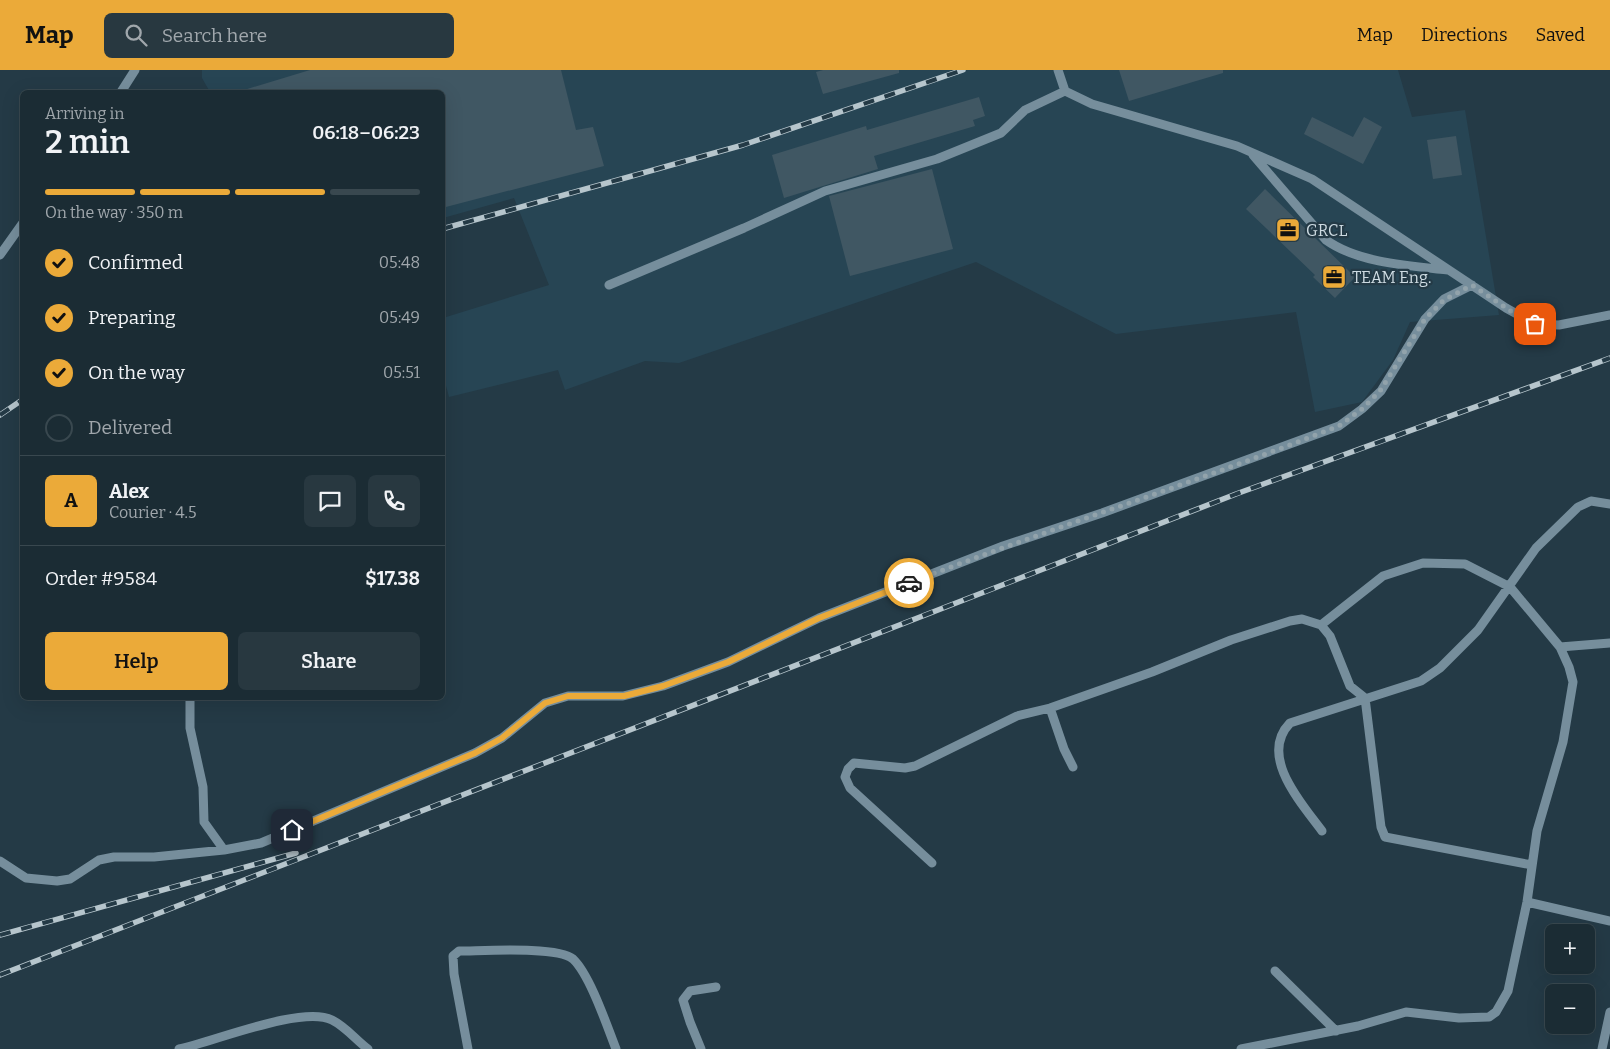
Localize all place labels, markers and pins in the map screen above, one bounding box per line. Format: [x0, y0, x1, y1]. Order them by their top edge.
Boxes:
office icon: GRCL [1275, 217, 1301, 243]
place label: GRCL [1306, 221, 1347, 240]
office icon: TEAM Eng. [1321, 264, 1347, 290]
place label: TEAM Eng. [1352, 268, 1431, 287]
pin [1514, 303, 1556, 345]
pin [271, 809, 313, 851]

